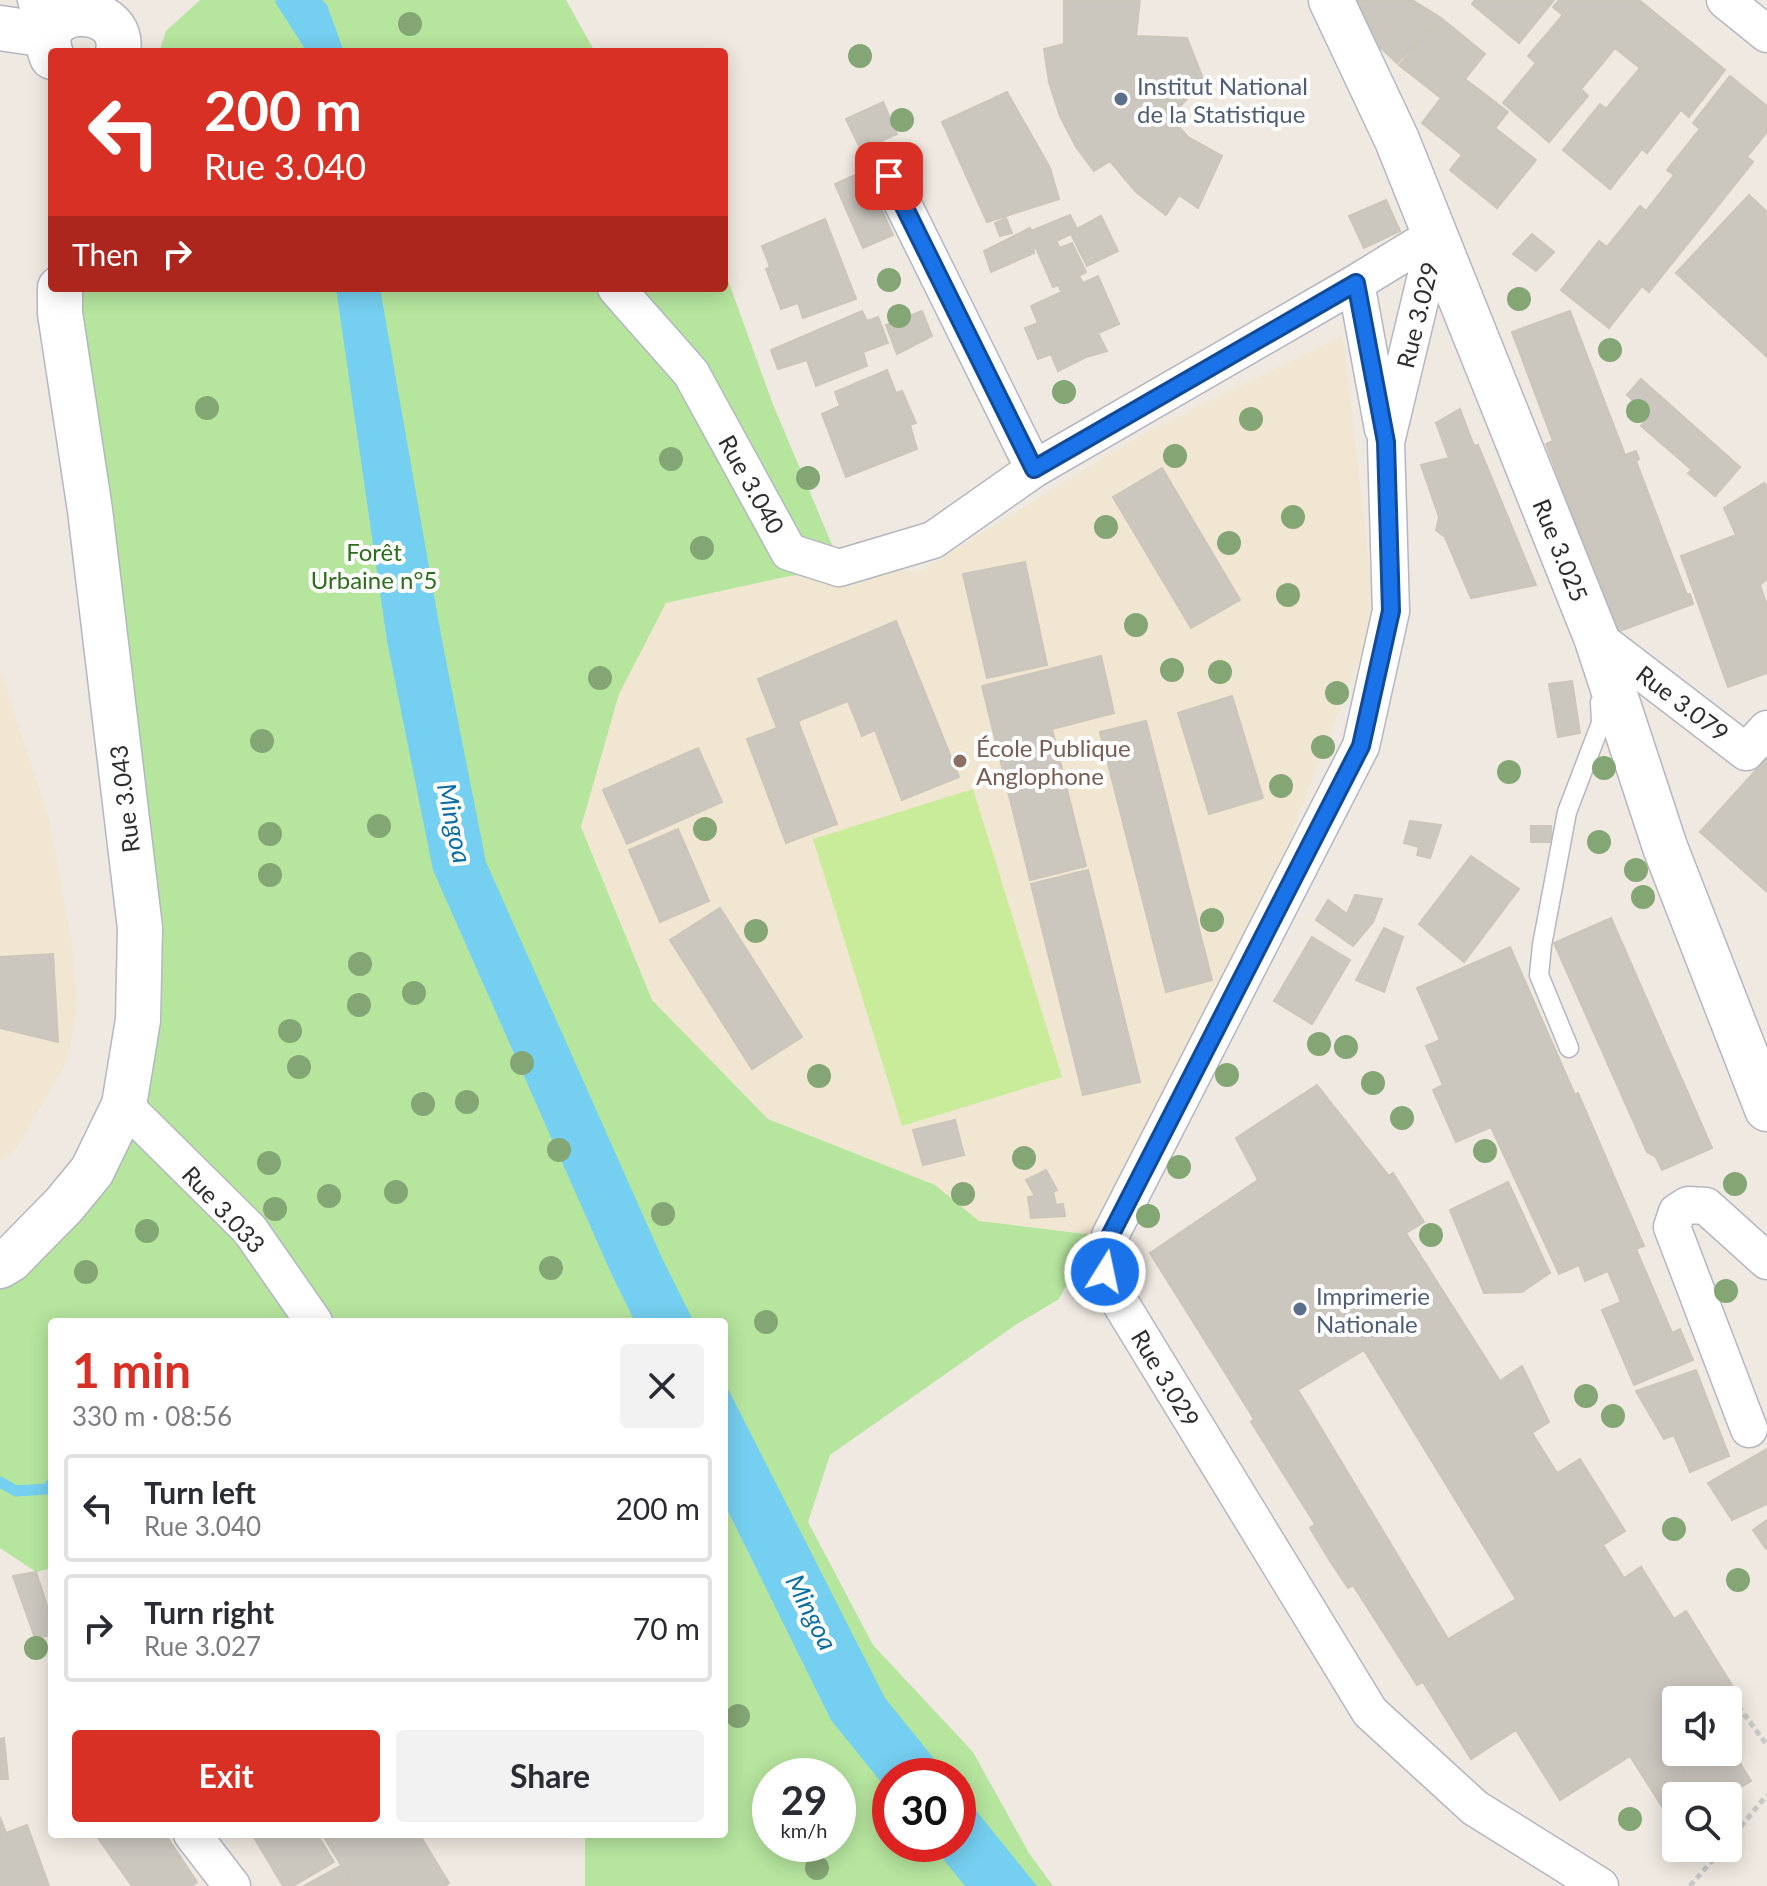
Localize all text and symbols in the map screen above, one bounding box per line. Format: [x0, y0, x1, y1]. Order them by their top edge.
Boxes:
place label: Institut National de la Statistique [1137, 71, 1308, 128]
text: 200 m [204, 76, 362, 143]
icon: left [72, 80, 176, 184]
marker: Institut National de la Statistique [1112, 90, 1130, 108]
pin [855, 142, 923, 210]
text: Rue 3.040 [204, 144, 366, 188]
icon: arrive [867, 154, 911, 198]
icon: right [155, 232, 199, 276]
text: Then [72, 236, 139, 272]
street label: Rue 3.029 [1390, 259, 1444, 371]
street label: Rue 3.040 [713, 430, 791, 538]
street label: Rue 3.025 [1527, 494, 1595, 606]
park label: Forêt Urbaine n°5 [311, 537, 437, 594]
street label: Rue 3.079 [1631, 659, 1735, 747]
place label: École Publique Anglophone [976, 733, 1131, 790]
street label: Rue 3.043 [103, 744, 145, 854]
marker: École Publique Anglophone [951, 752, 969, 770]
water label: Mingoa [431, 780, 479, 866]
street label: Rue 3.033 [177, 1160, 271, 1258]
position arrow [1063, 1230, 1147, 1314]
place label: Imprimerie Nationale [1316, 1281, 1430, 1338]
marker: Imprimerie Nationale [1291, 1300, 1309, 1318]
street label: Rue 3.029 [1126, 1324, 1206, 1432]
text: 1 min [72, 1341, 191, 1398]
button: close [620, 1344, 704, 1428]
text: 330 m · 08:56 [72, 1400, 232, 1432]
text: Turn left [144, 1474, 256, 1510]
icon: left [76, 1486, 120, 1530]
text: 200 m [615, 1490, 700, 1526]
text: Rue 3.040 [144, 1510, 261, 1542]
water label: Mingoa [779, 1569, 845, 1655]
text: Turn right [144, 1594, 274, 1630]
icon: right [76, 1606, 120, 1650]
text: 70 m [633, 1610, 700, 1646]
text: Rue 3.027 [144, 1630, 261, 1662]
map controls [1662, 1686, 1742, 1862]
button: sound [1662, 1686, 1742, 1766]
button: Exit [72, 1730, 380, 1822]
button: Share [396, 1730, 704, 1822]
speed limit sign: 30 [872, 1758, 976, 1862]
text: 29 [781, 1776, 827, 1824]
button: search [1662, 1782, 1742, 1862]
text: km/h [781, 1818, 827, 1842]

